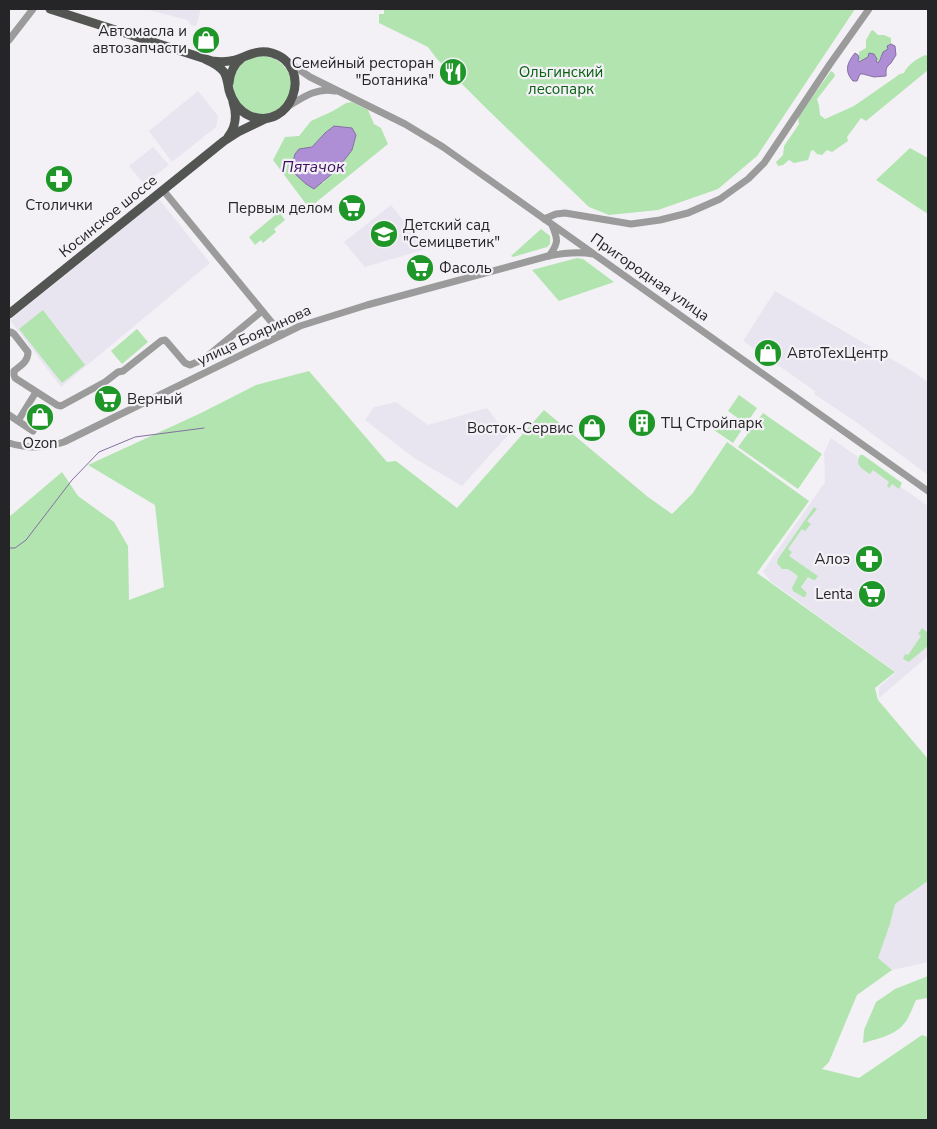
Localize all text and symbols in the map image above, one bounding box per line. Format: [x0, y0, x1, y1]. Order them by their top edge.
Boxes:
place label: Автомасла и автозапчасти [92, 21, 187, 58]
shop icon: Автомасла и автозапчасти [191, 25, 221, 55]
place label: Семейный ресторан "Ботаника" [292, 53, 434, 90]
restaurant icon: Семейный ресторан "Ботаника" [438, 57, 468, 87]
park label: Ольгинский лесопарк [519, 62, 603, 99]
water label: Пятачок [282, 156, 345, 178]
pharmacy icon: Столички [44, 164, 74, 194]
street label: Косинское шоссе [55, 170, 161, 262]
supermarket icon: Первым делом [337, 193, 367, 223]
place label: Столички [25, 195, 93, 215]
place label: Первым делом [228, 198, 333, 218]
place label: Детский сад "Семицветик" [403, 215, 500, 252]
school or university icon: Детский сад "Семицветик" [369, 219, 399, 249]
street label: Пригородная улица [587, 228, 713, 326]
supermarket icon: Фасоль [405, 253, 435, 283]
place label: Фасоль [439, 258, 492, 278]
street label: улица Бояринова [194, 300, 314, 370]
shop icon: АвтоТехЦентр [753, 338, 783, 368]
place label: АвтоТехЦентр [787, 343, 888, 363]
supermarket icon: Верный [93, 384, 123, 414]
place label: Верный [127, 389, 183, 409]
shop icon: Ozon [25, 402, 55, 432]
building icon: ТЦ Стройпарк [627, 408, 657, 438]
shop icon: Восток-Сервис [577, 413, 607, 443]
place label: ТЦ Стройпарк [661, 413, 762, 433]
place label: Восток-Сервис [467, 418, 573, 438]
place label: Ozon [22, 433, 58, 453]
pharmacy icon: Алоэ [854, 544, 884, 574]
place label: Алоэ [815, 549, 850, 569]
supermarket icon: Lenta [857, 579, 887, 609]
place label: Lenta [815, 584, 853, 604]

